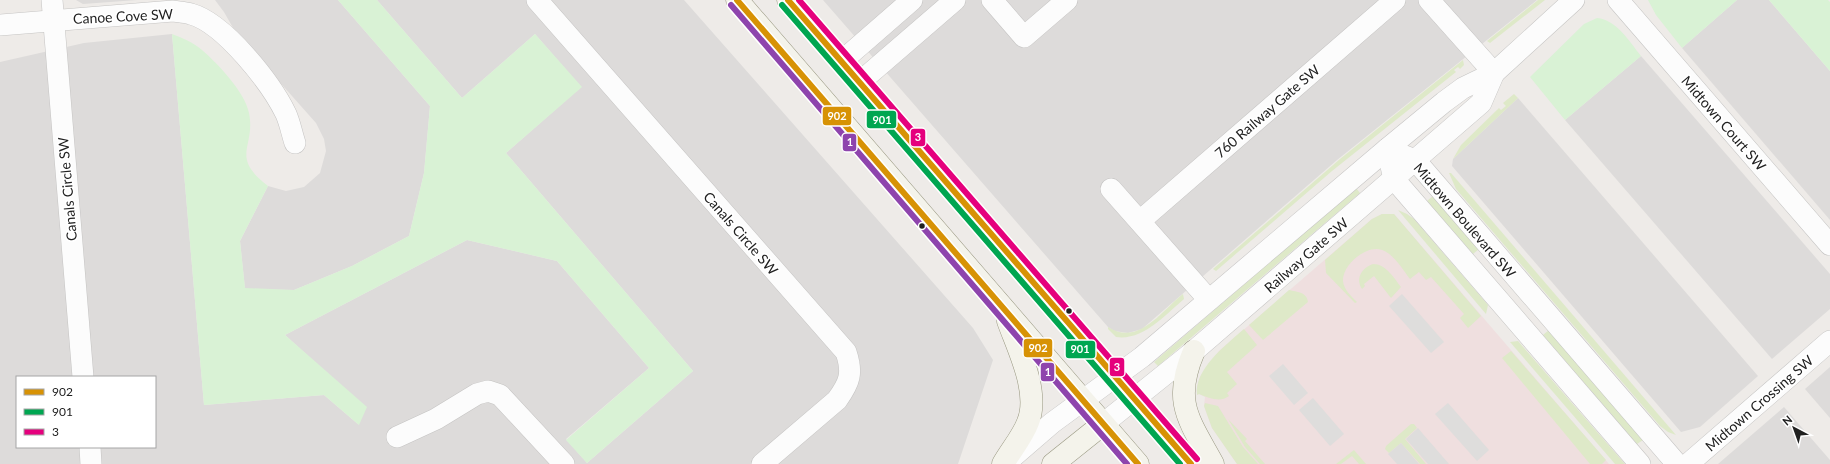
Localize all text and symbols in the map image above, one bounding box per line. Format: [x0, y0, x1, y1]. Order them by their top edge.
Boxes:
street label: Canoe Cove SW [73, 5, 174, 27]
street label: 760 Railway Gate SW [1211, 60, 1323, 161]
street label: Midtown Court SW [1678, 72, 1770, 174]
line badge: 902 [822, 106, 852, 126]
text: 902 [827, 109, 847, 122]
line badge: 901 [866, 110, 897, 129]
text: 901 [872, 113, 892, 126]
line badge: 3 [910, 128, 926, 147]
text: 3 [915, 130, 921, 143]
line badge: 1 [842, 133, 857, 152]
text: 1 [847, 135, 853, 148]
street label: Canals Circle SW [54, 136, 80, 242]
street label: Midtown Boulevard SW [1410, 159, 1520, 281]
street label: Canals Circle SW [700, 188, 782, 278]
street label: Railway Gate SW [1261, 214, 1352, 296]
unlabelled marker [917, 221, 927, 231]
unlabelled marker [1064, 306, 1074, 316]
line badge: 902 [1023, 338, 1053, 358]
line badge: 901 [1065, 340, 1096, 359]
text: 902 [1028, 341, 1048, 354]
text: 901 [1070, 342, 1090, 355]
street label: Midtown Crossing SW [1702, 351, 1817, 455]
line badge: 3 [1109, 357, 1125, 377]
text: 3 [1114, 360, 1120, 373]
line badge: 1 [1040, 362, 1055, 382]
text: 1 [1045, 365, 1051, 378]
legend [16, 376, 156, 448]
text: 902 [52, 384, 73, 399]
text: 901 [52, 404, 73, 419]
north arrow [1774, 408, 1814, 448]
text: N [1780, 412, 1795, 428]
text: 3 [52, 424, 59, 439]

